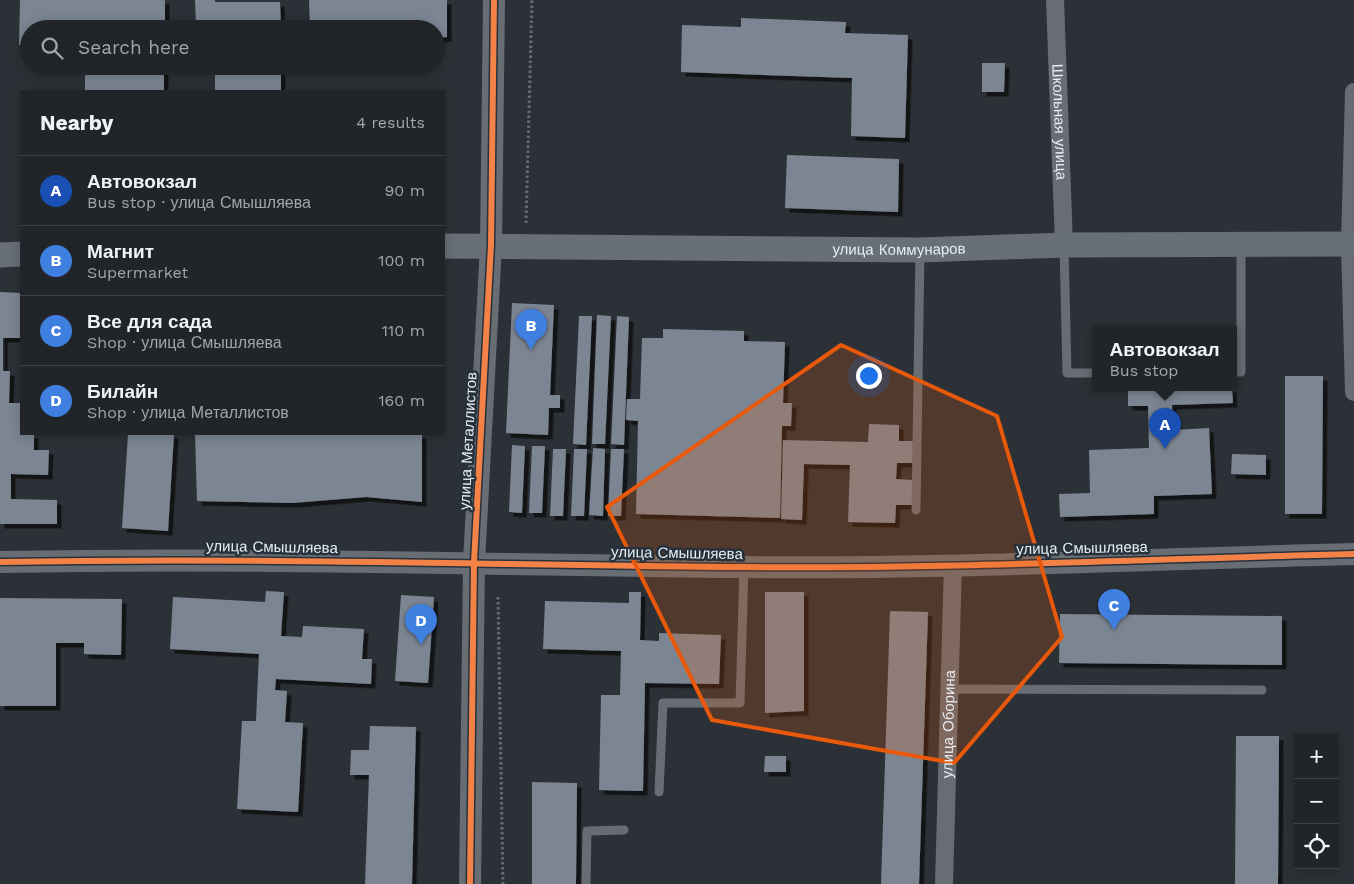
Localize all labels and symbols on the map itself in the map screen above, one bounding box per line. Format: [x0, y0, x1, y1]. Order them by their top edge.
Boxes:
street label: Школьная улица [1048, 64, 1071, 181]
street label: улица Коммунаров [832, 239, 966, 259]
pin: B [515, 309, 547, 350]
your location [856, 363, 882, 389]
street label: улица Металлистов [455, 371, 481, 511]
pin: A [1149, 408, 1181, 449]
street label: улица Смышляева [206, 537, 339, 557]
street label: улица Смышляева [1016, 538, 1149, 558]
street label: улица Смышляева [611, 543, 744, 563]
pin: C [1098, 589, 1130, 630]
pin: D [405, 604, 437, 645]
street label: улица Оборина [938, 669, 959, 778]

